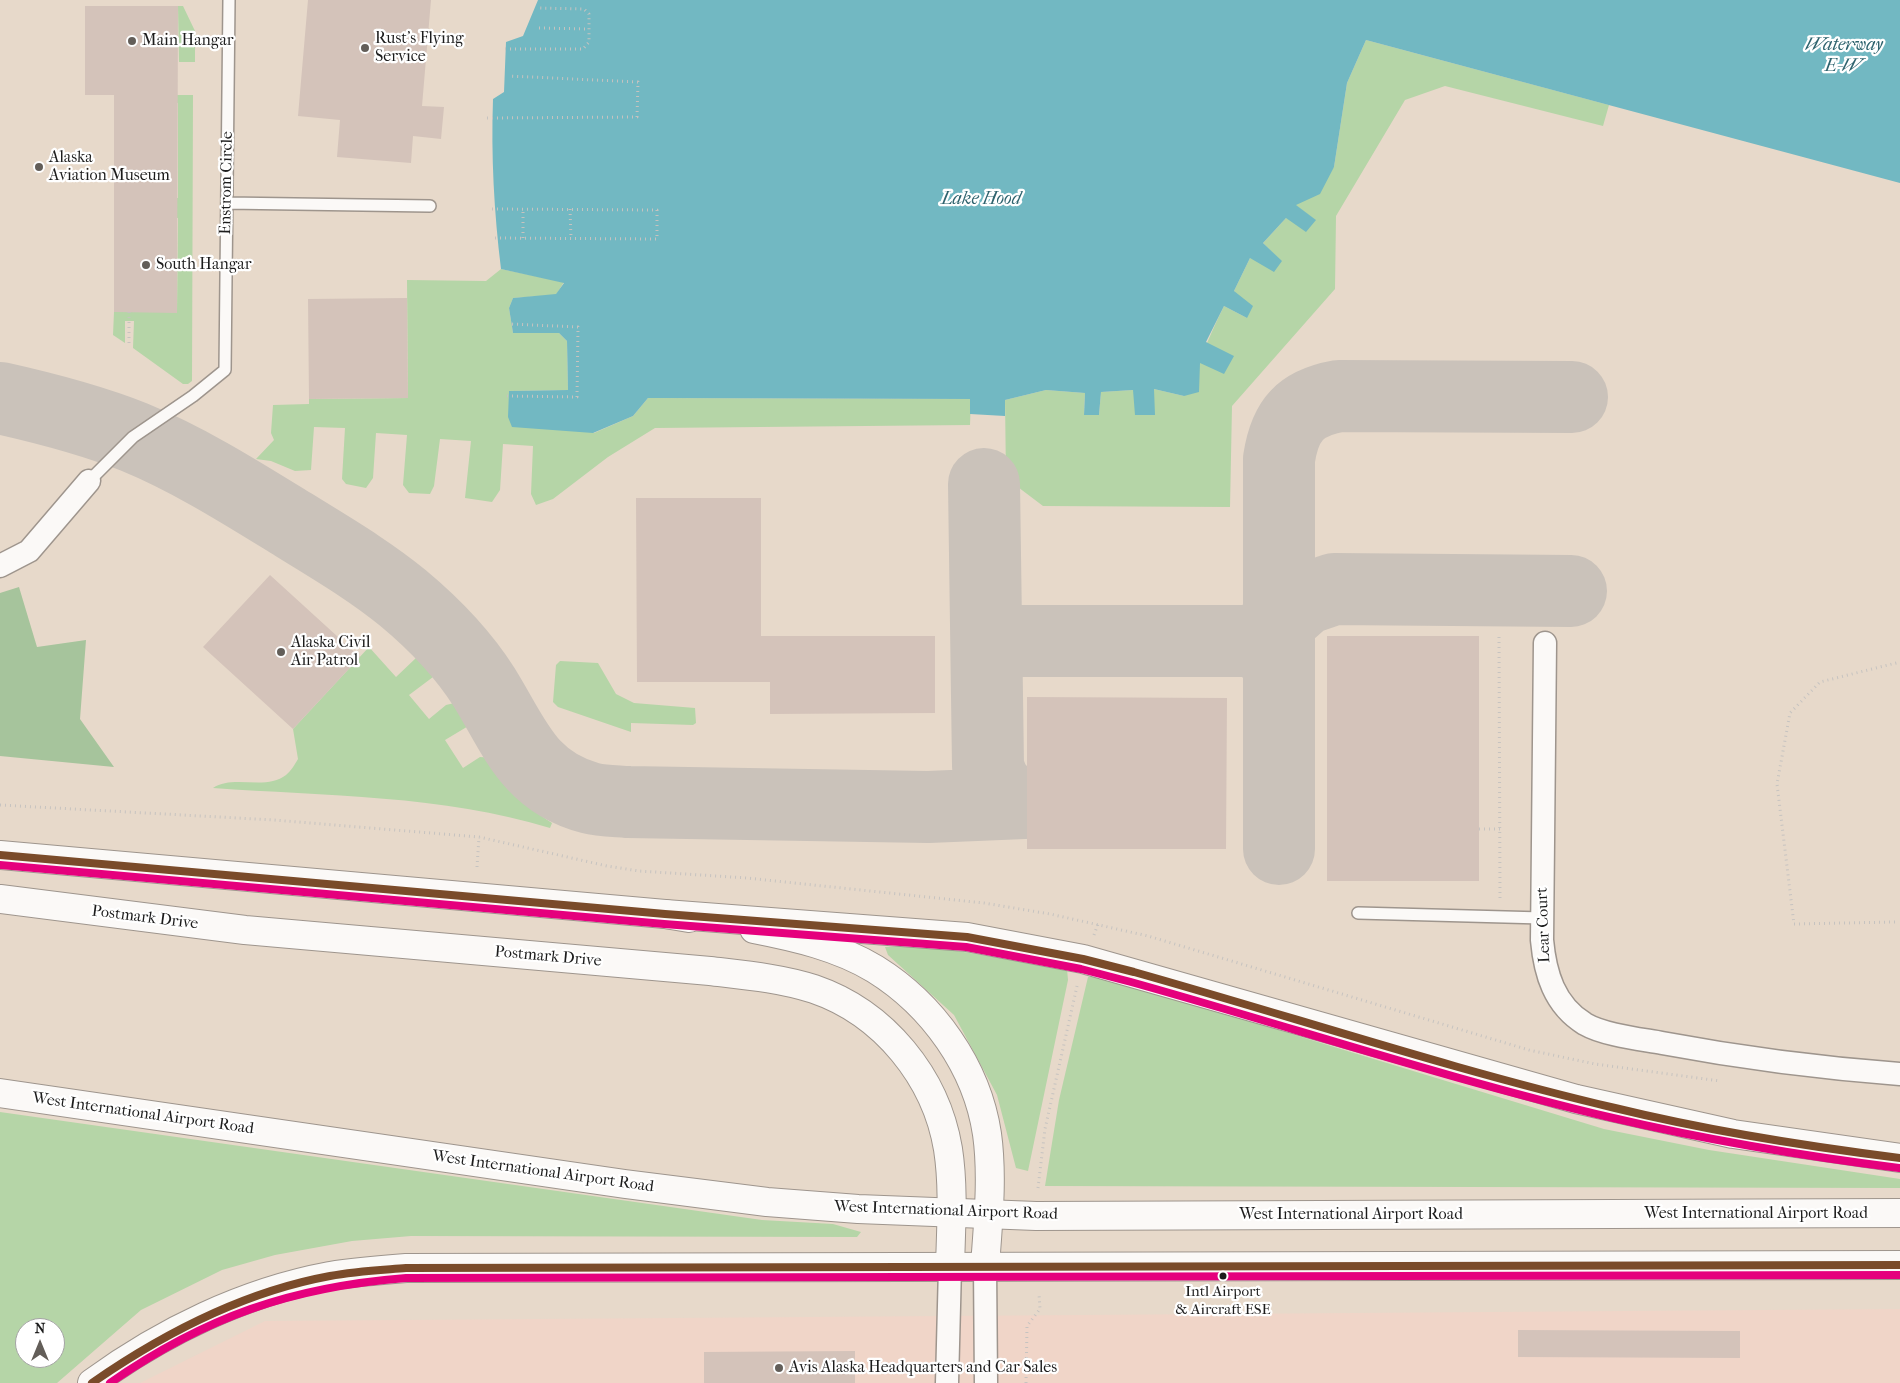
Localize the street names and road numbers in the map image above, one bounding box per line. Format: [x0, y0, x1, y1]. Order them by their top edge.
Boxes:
street label: Enstrom Circle [216, 131, 238, 235]
street label: Lear Court [1533, 887, 1555, 963]
street label: Postmark Drive [91, 902, 199, 934]
street label: Postmark Drive [494, 943, 602, 971]
street label: West International Airport Road [31, 1089, 255, 1139]
street label: West International Airport Road [431, 1147, 655, 1197]
street label: West International Airport Road [834, 1198, 1058, 1224]
street label: West International Airport Road [1644, 1204, 1868, 1224]
street label: West International Airport Road [1239, 1205, 1463, 1225]

